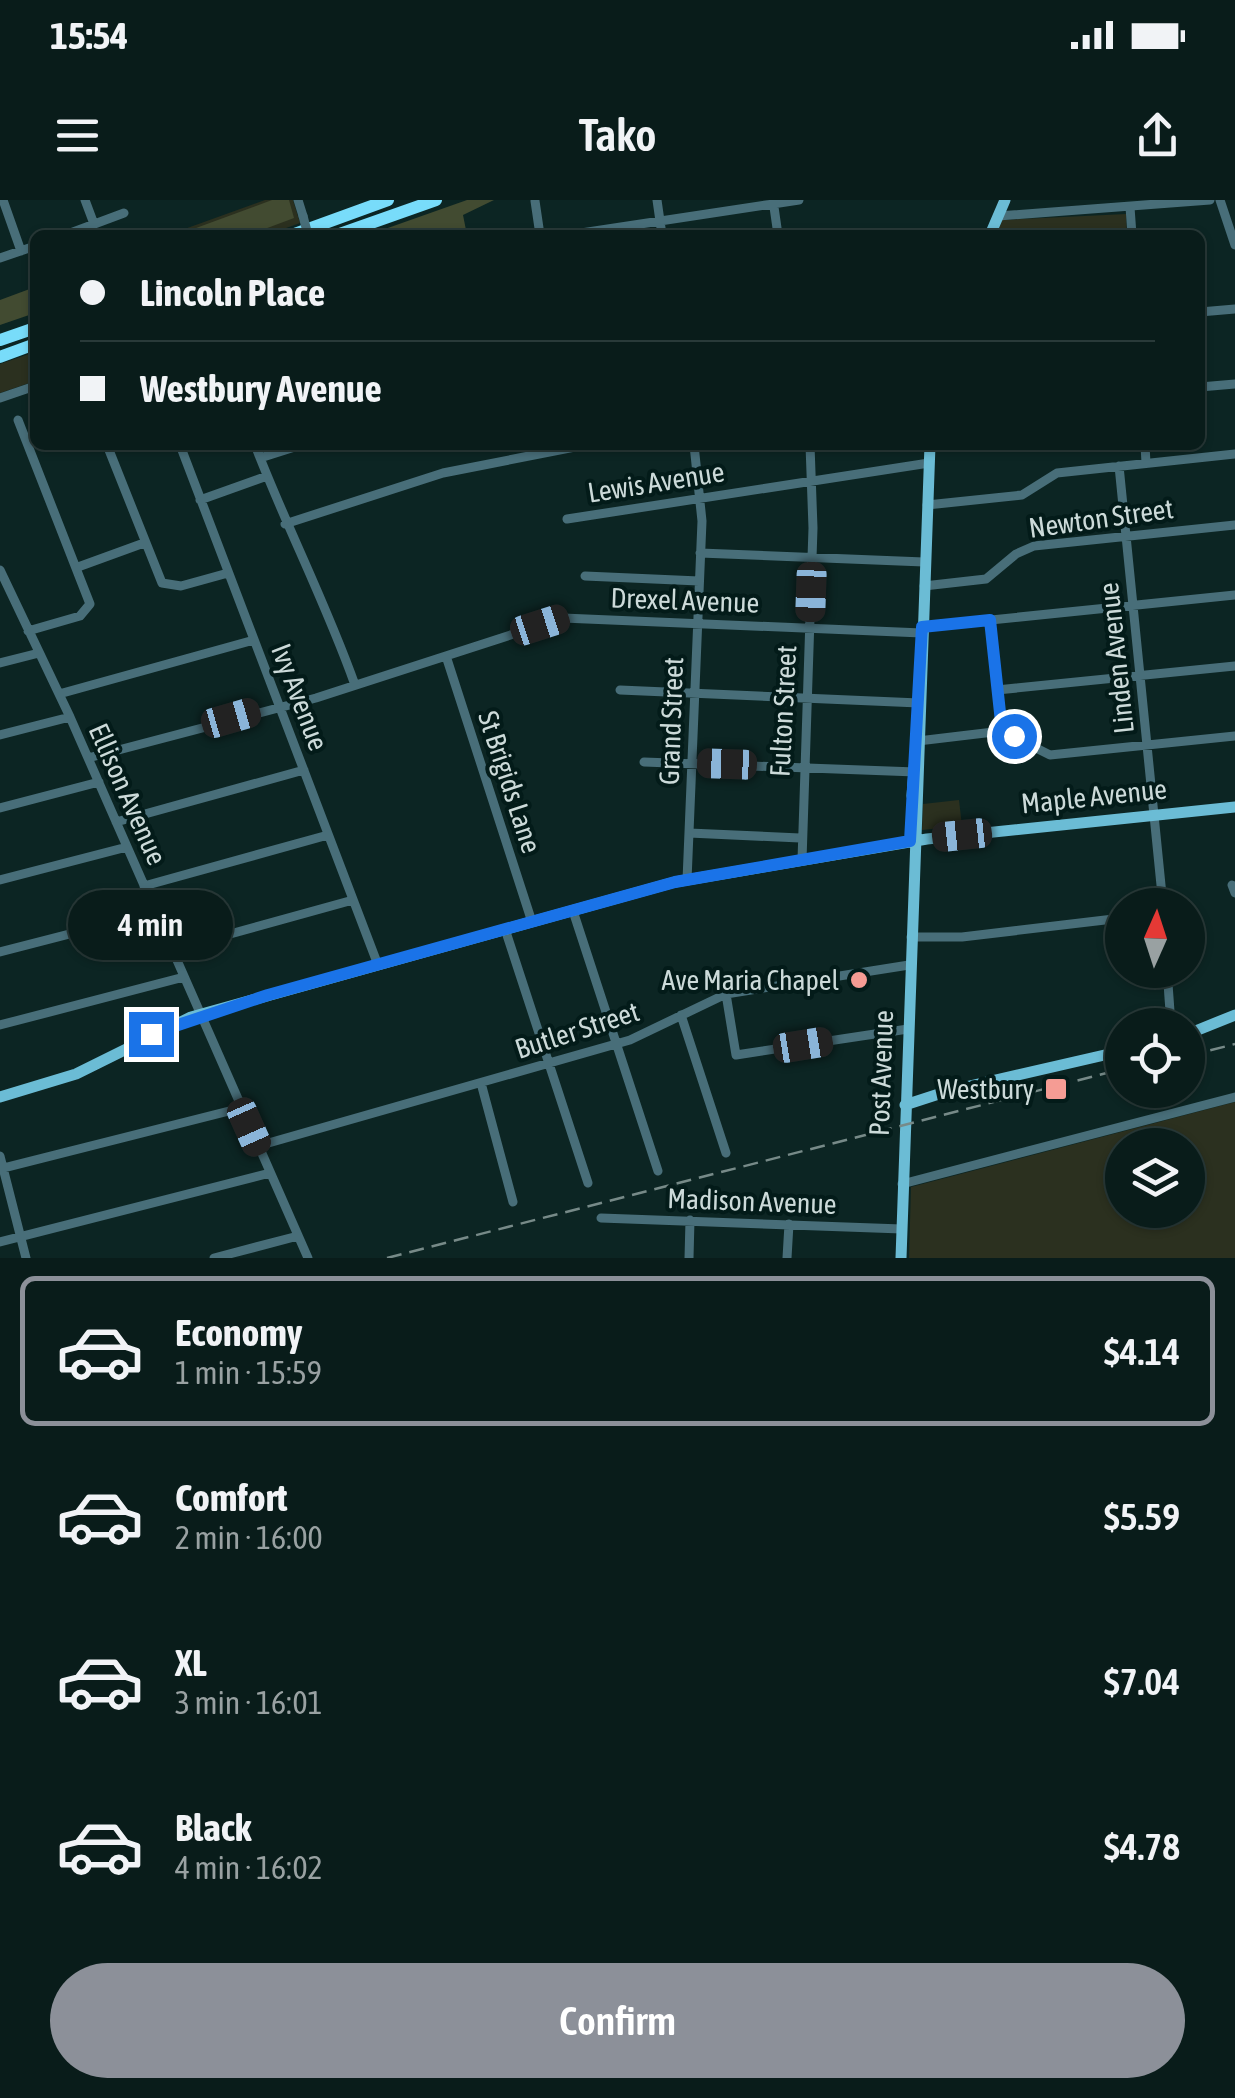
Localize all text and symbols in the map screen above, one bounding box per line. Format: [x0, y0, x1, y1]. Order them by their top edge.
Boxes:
text: 15:54 [50, 14, 128, 57]
icon: menu [50, 108, 105, 163]
icon: share [1130, 108, 1185, 163]
text: Tako [579, 109, 656, 161]
text: Lincoln Place [140, 271, 325, 314]
text: Westbury Avenue [140, 367, 382, 410]
street label: Lewis Avenue [586, 455, 726, 509]
street label: Newton Street [1027, 492, 1175, 544]
car [795, 561, 827, 623]
street label: Drexel Avenue [610, 581, 760, 619]
street label: Linden Avenue [1092, 581, 1140, 735]
car [507, 601, 573, 649]
street label: Ivy Avenue [265, 639, 335, 755]
street label: Fulton Street [764, 644, 802, 778]
street label: Grand Street [653, 657, 689, 785]
car [198, 695, 264, 741]
street label: St Brigids Lane [472, 707, 548, 857]
route start [992, 714, 1037, 759]
street label: Ellison Avenue [83, 718, 173, 870]
car [696, 748, 758, 780]
street label: Maple Avenue [1020, 772, 1168, 820]
car [931, 817, 993, 853]
north arrow [1105, 888, 1205, 988]
map controls [1105, 888, 1205, 1228]
callout: 4 min [68, 889, 234, 959]
text: 4 min [118, 906, 183, 943]
place label: Ave Maria Chapel [662, 964, 840, 996]
marker: Ave Maria Chapel [848, 969, 870, 991]
street label: Butler Street [511, 995, 643, 1065]
button: locate [1105, 1008, 1205, 1108]
street label: Post Avenue [863, 1010, 899, 1136]
route end [129, 1012, 174, 1057]
car [771, 1025, 835, 1065]
place label: Westbury [937, 1073, 1034, 1105]
marker: Westbury [1043, 1076, 1069, 1102]
car [223, 1093, 275, 1161]
button: layers [1105, 1128, 1205, 1228]
street label: Madison Avenue [667, 1182, 837, 1220]
icon: car [55, 1306, 145, 1396]
text: Economy [175, 1311, 302, 1354]
text: $4.14 [1104, 1330, 1180, 1373]
text: 1 min · 15:59 [175, 1354, 322, 1391]
icon: car [55, 1471, 145, 1561]
text: Comfort [175, 1476, 287, 1519]
text: $5.59 [1104, 1495, 1180, 1538]
text: 2 min · 16:00 [175, 1519, 322, 1556]
icon: car [55, 1636, 145, 1726]
text: XL [175, 1641, 207, 1684]
text: $7.04 [1104, 1660, 1180, 1703]
text: 3 min · 16:01 [175, 1684, 322, 1721]
icon: car [55, 1801, 145, 1891]
text: Black [175, 1806, 252, 1849]
text: $4.78 [1104, 1825, 1180, 1868]
text: 4 min · 16:02 [175, 1849, 322, 1886]
button: Confirm [50, 1963, 1185, 2078]

